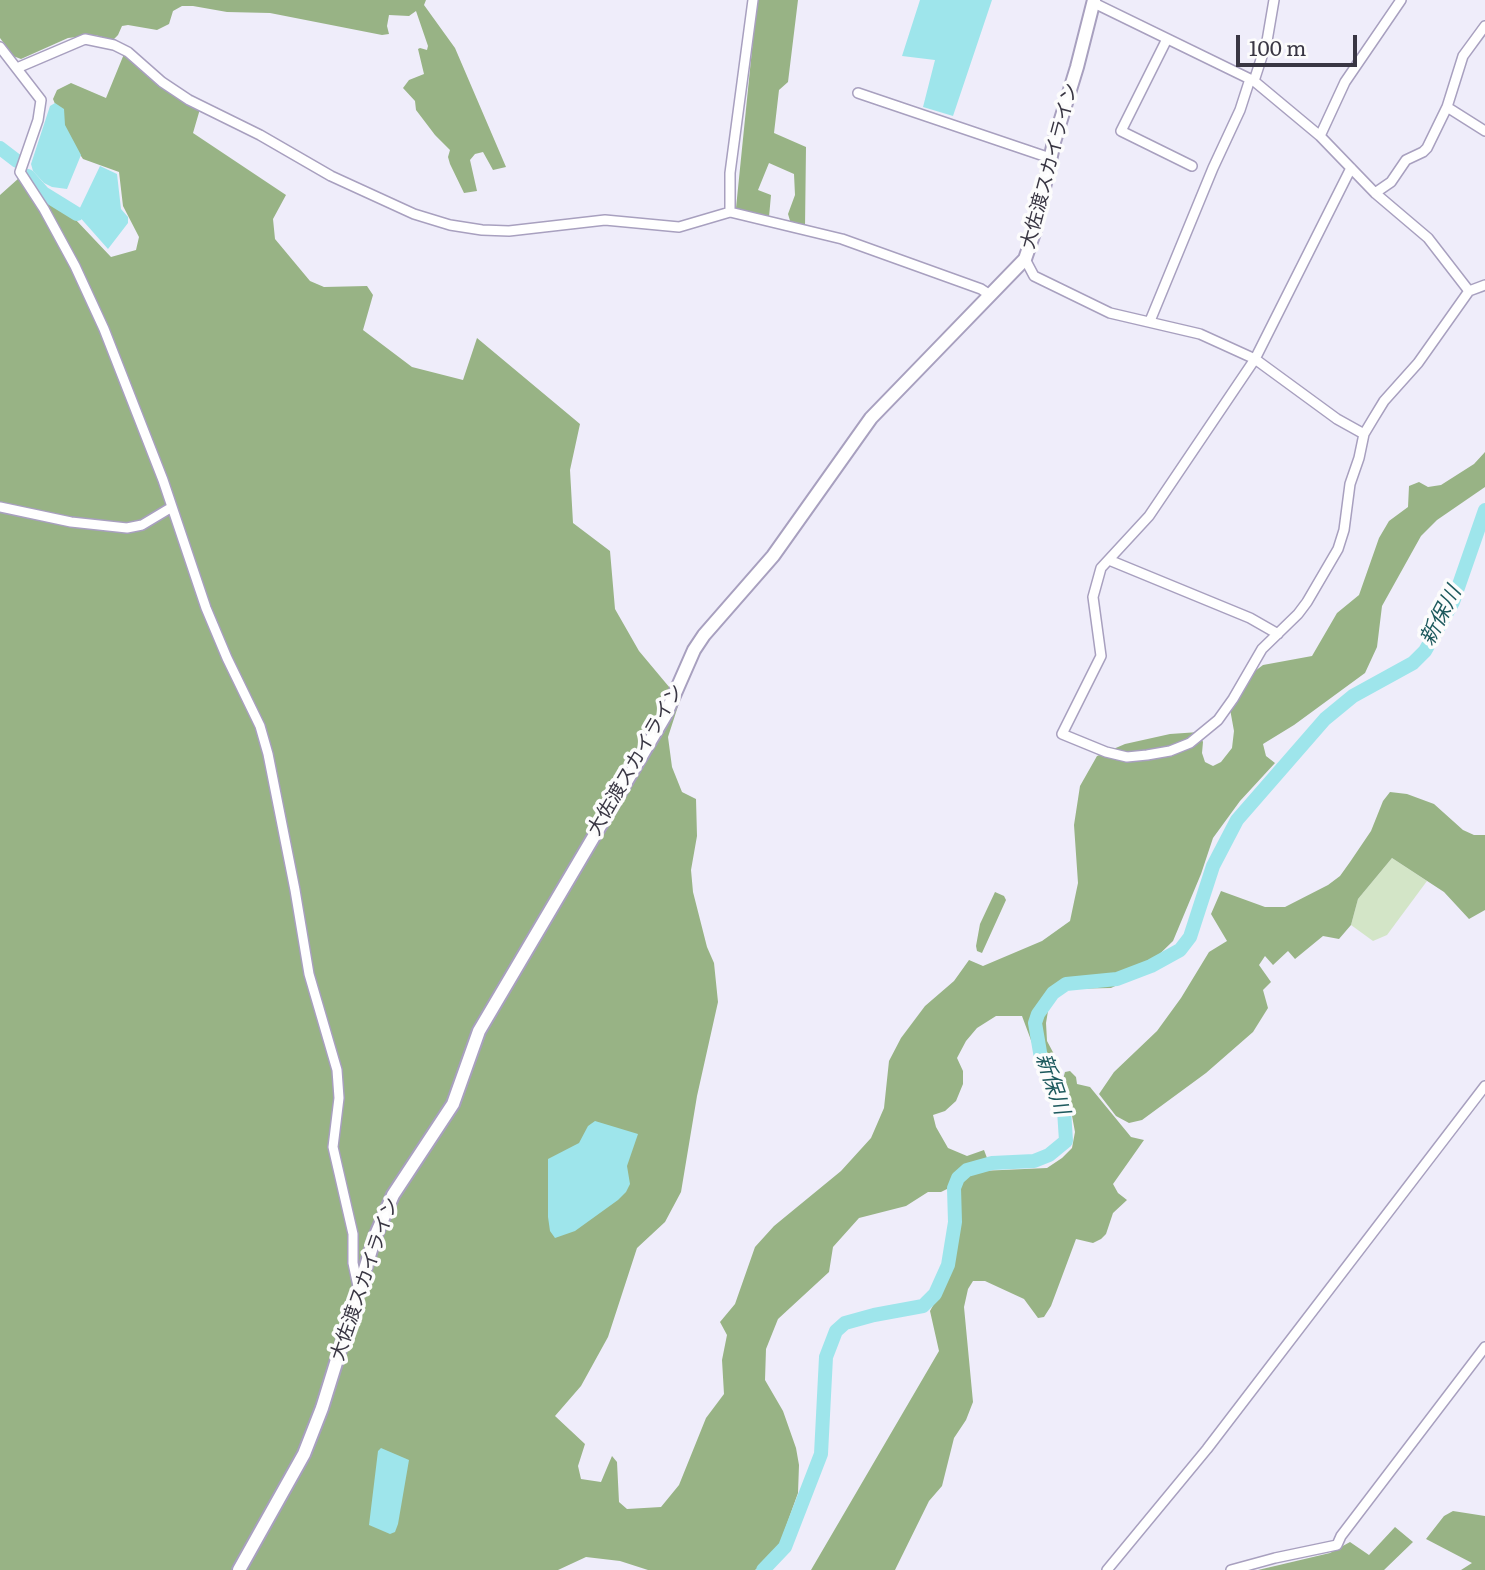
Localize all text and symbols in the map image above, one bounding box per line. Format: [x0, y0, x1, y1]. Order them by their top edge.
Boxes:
scale bar [1240, 21, 1361, 65]
text: 100 m [1249, 31, 1306, 62]
street label: 大佐渡スカイライン [1017, 80, 1083, 252]
water label: 新保川 [1415, 582, 1467, 650]
street label: 大佐渡スカイライン [583, 680, 689, 840]
water label: 新保川 [1030, 1050, 1074, 1118]
street label: 大佐渡スカイライン [326, 1194, 404, 1364]

